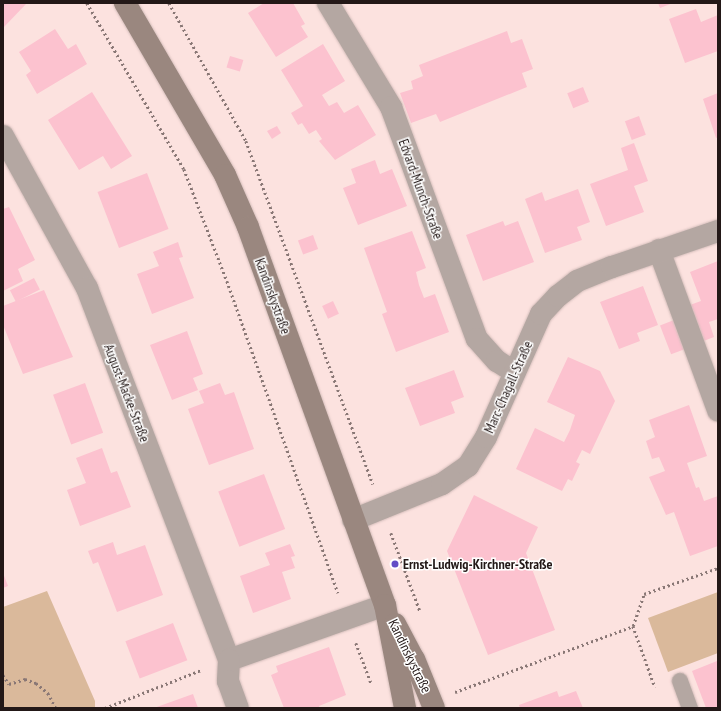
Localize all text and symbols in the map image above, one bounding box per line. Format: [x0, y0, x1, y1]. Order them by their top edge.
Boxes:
street label: Edvard-Munch-Straße [395, 137, 447, 241]
street label: Kandinskystraße [251, 256, 295, 336]
street label: Marc-Chagall-Straße [480, 338, 536, 436]
street label: August-Macke-Straße [101, 342, 153, 444]
place label: Ernst-Ludwig-Kirchner-Straße [403, 556, 553, 572]
marker: Ernst-Ludwig-Kirchner-Straße [390, 559, 400, 569]
street label: Kandinskystraße [385, 617, 435, 695]

